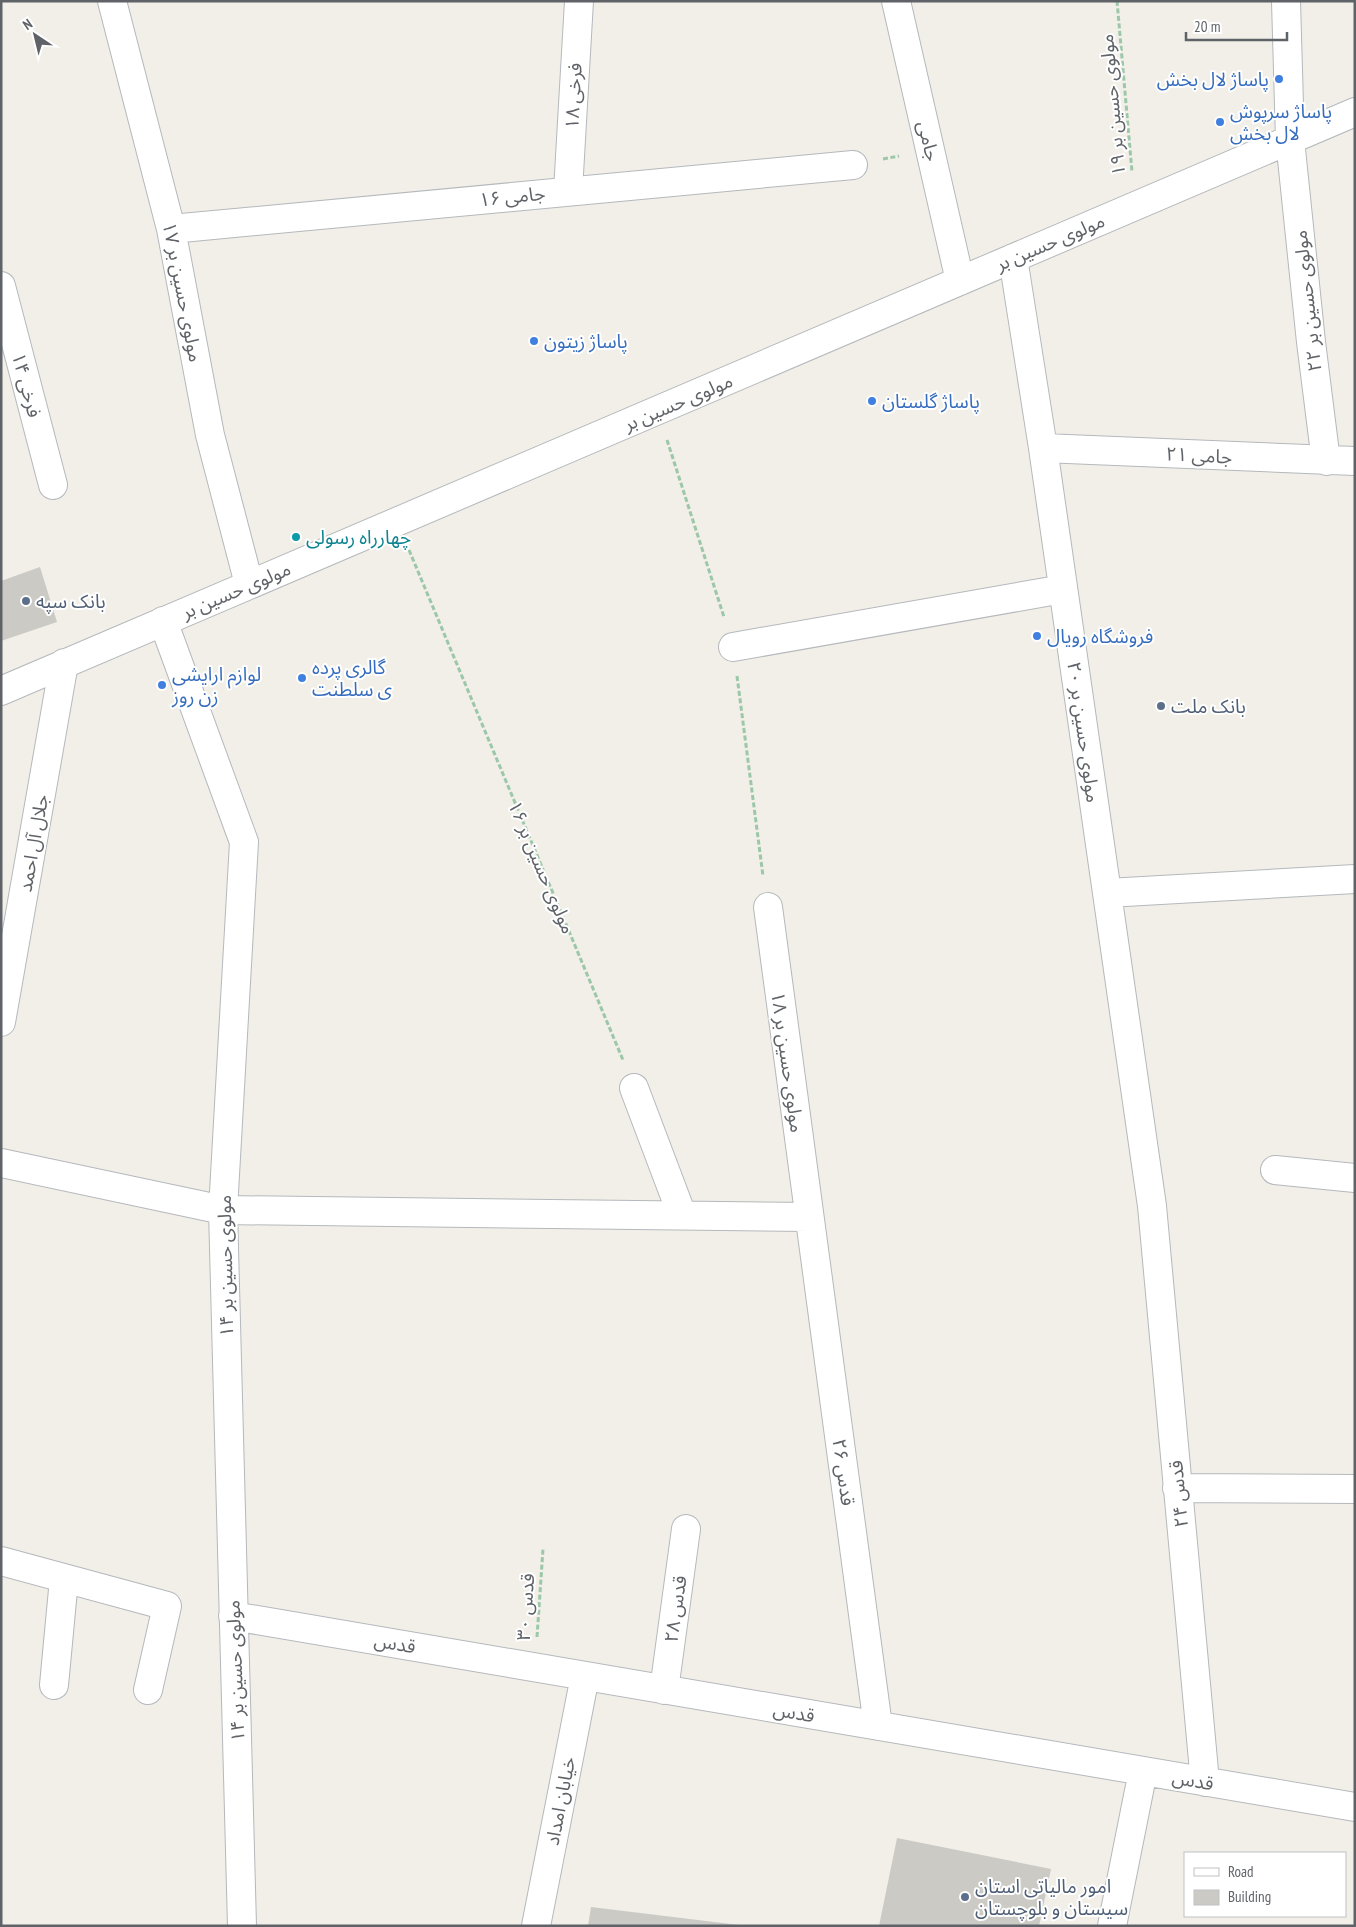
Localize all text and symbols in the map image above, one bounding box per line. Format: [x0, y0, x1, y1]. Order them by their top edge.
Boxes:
north arrow [10, 10, 60, 60]
scale bar [1186, 10, 1287, 42]
text: N [19, 15, 36, 34]
text: 20 m [1194, 17, 1220, 36]
street label: مولوی حسین بر ۱۹ [1094, 33, 1130, 177]
street label: فرخی ۱۸ [559, 62, 587, 130]
place label: پاساژ لال بخش [1157, 67, 1269, 92]
marker: پاساژ لال بخش [1273, 73, 1285, 85]
place label: پاساژ سرپوش لال بخش [1230, 99, 1332, 145]
marker: پاساژ سرپوش لال بخش [1214, 116, 1226, 128]
street label: جامی [913, 118, 945, 164]
street label: جامی ۱۶ [478, 181, 546, 211]
street label: مولوی حسین بر [991, 208, 1108, 276]
street label: مولوی حسین بر ۱۷ [158, 220, 208, 364]
street label: مولوی حسین بر ۲۲ [1288, 229, 1326, 373]
place label: پاساژ زیتون [544, 329, 628, 354]
marker: پاساژ زیتون [528, 335, 540, 347]
street label: فرخی ۱۴ [7, 350, 47, 420]
street label: مولوی حسین بر [619, 368, 736, 436]
place label: پاساژ گلستان [882, 389, 980, 414]
marker: پاساژ گلستان [866, 395, 878, 407]
street label: جامی ۲۱ [1165, 441, 1233, 469]
place label: چهارراه رسولی [306, 525, 411, 550]
marker: چهارراه رسولی [290, 531, 302, 543]
street label: مولوی حسین بر [177, 556, 294, 624]
place label: بانک سپه [36, 589, 106, 614]
marker: بانک سپه [20, 595, 32, 607]
place label: فروشگاه رویال [1047, 624, 1153, 648]
marker: فروشگاه رویال [1031, 630, 1043, 642]
place label: گالری پرده ی سلطنت [312, 655, 392, 701]
street label: مولوی حسین بر ۲۰ [1062, 660, 1106, 804]
place label: لوازم ارایشی زن روز [171, 662, 261, 708]
marker: گالری پرده ی سلطنت [296, 672, 308, 684]
marker: لوازم ارایشی زن روز [156, 679, 168, 691]
place label: بانک ملت [1171, 694, 1246, 718]
marker: بانک ملت [1155, 700, 1167, 712]
street label: جلال آل احمد [13, 793, 53, 893]
street label: مولوی حسین بر ۱۶ [503, 797, 581, 937]
street label: مولوی حسین بر ۱۸ [766, 990, 810, 1134]
street label: مولوی حسین بر ۱۴ [212, 1195, 238, 1337]
street label: قدس ۲۶ [827, 1437, 861, 1507]
street label: قدس ۲۴ [1163, 1459, 1193, 1529]
street label: قدس ۳۰ [511, 1573, 539, 1641]
street label: قدس ۲۸ [658, 1574, 692, 1644]
street label: مولوی حسین بر ۱۴ [221, 1600, 249, 1742]
street label: قدس [372, 1628, 418, 1658]
street label: قدس [771, 1697, 817, 1727]
street label: خیابان امداد [540, 1755, 580, 1847]
street label: قدس [1170, 1765, 1216, 1795]
legend [1184, 1852, 1346, 1917]
text: Road [1228, 1862, 1254, 1881]
place label: امور مالیاتی استان سیستان و بلوچستان [975, 1874, 1128, 1921]
text: Building [1228, 1887, 1271, 1906]
marker: امور مالیاتی استان سیستان و بلوچستان [959, 1891, 971, 1903]

